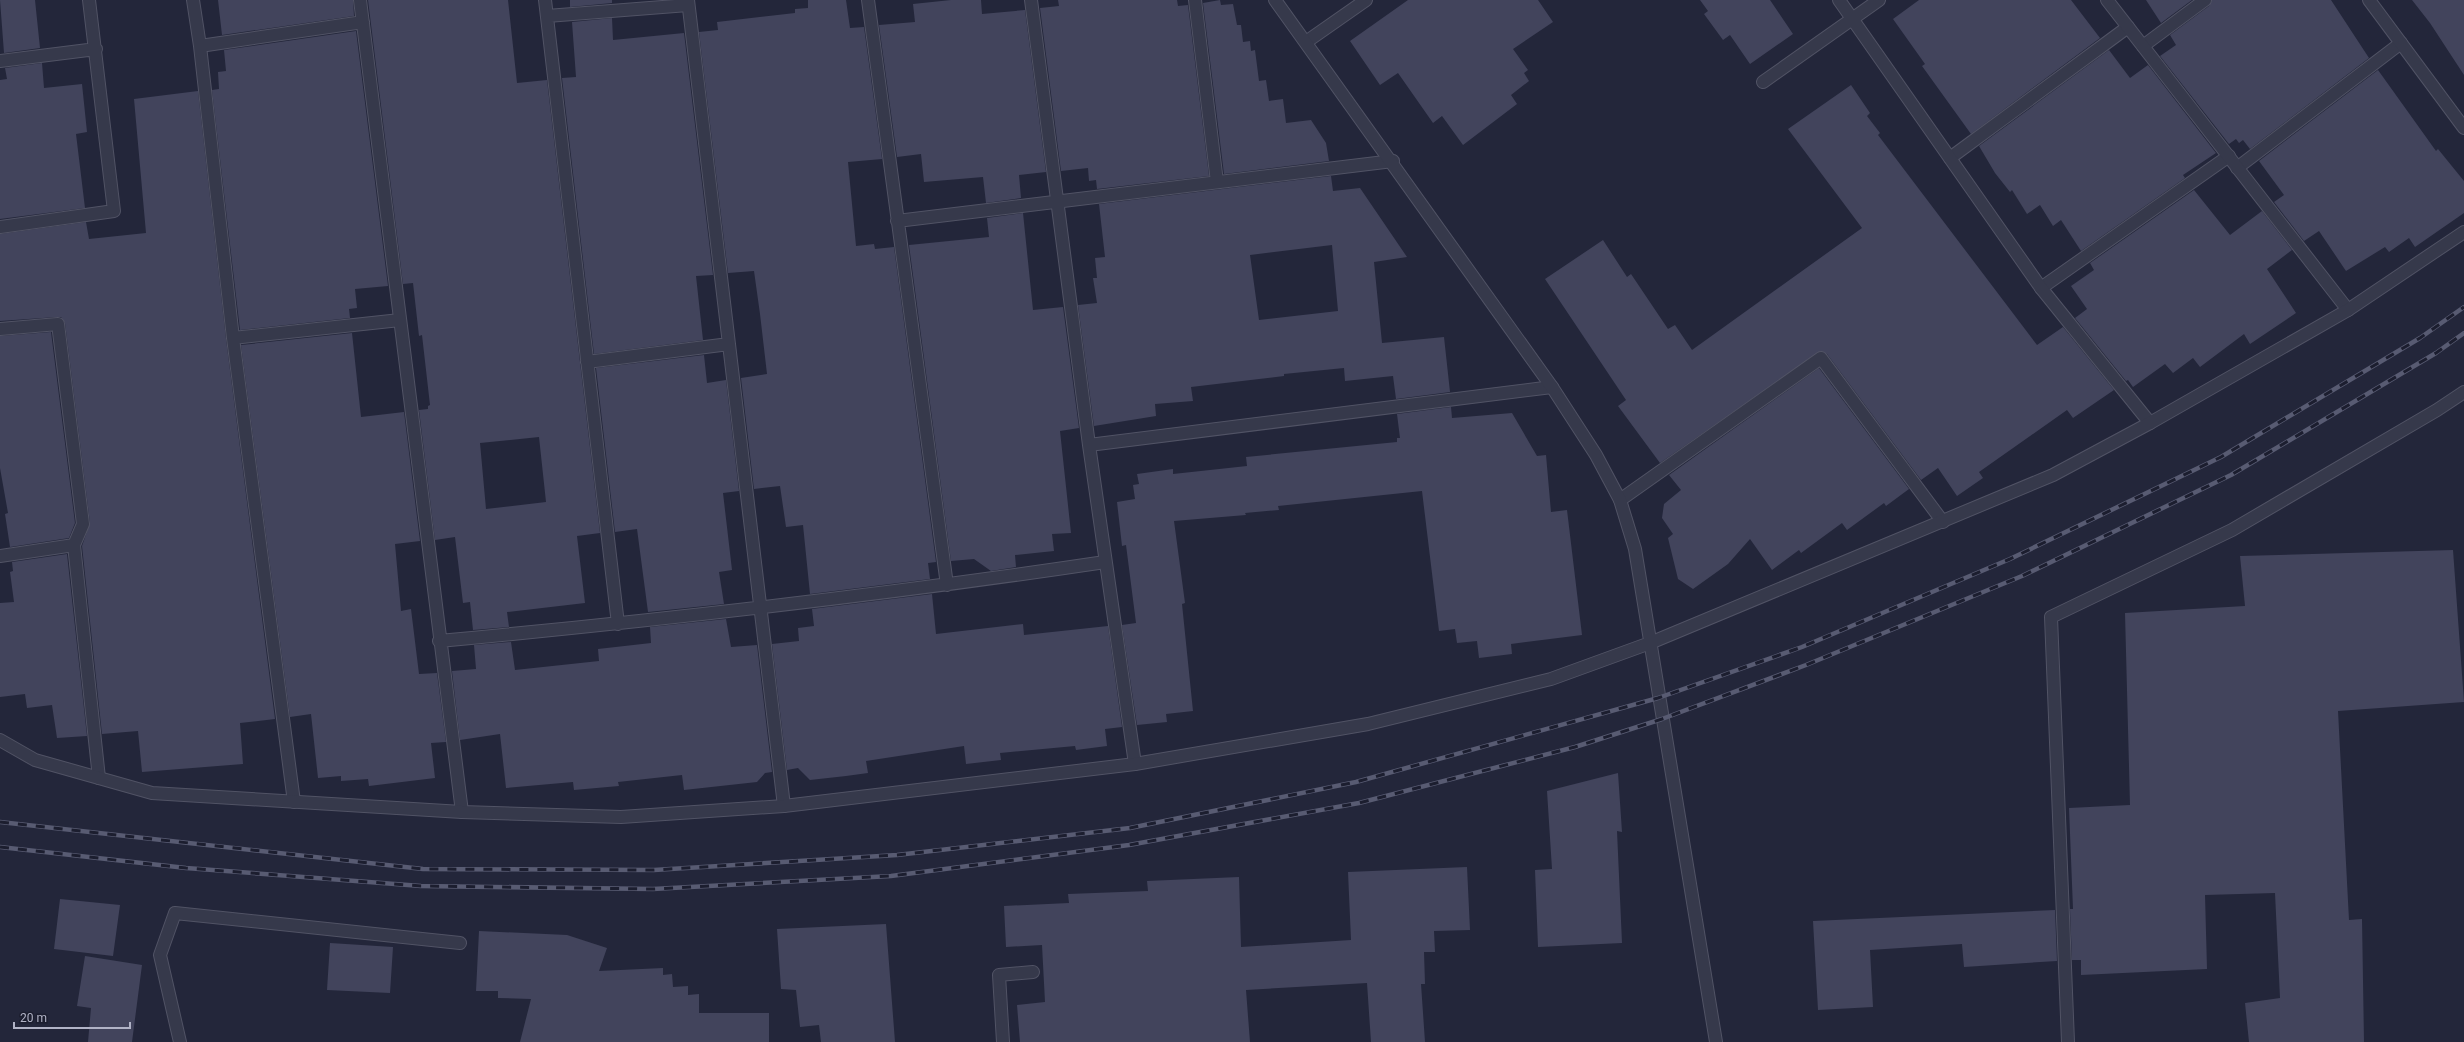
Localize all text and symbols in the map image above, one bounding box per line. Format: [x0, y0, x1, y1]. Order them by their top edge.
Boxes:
scale bar [14, 1004, 130, 1030]
text: 20 m [20, 1011, 47, 1025]

